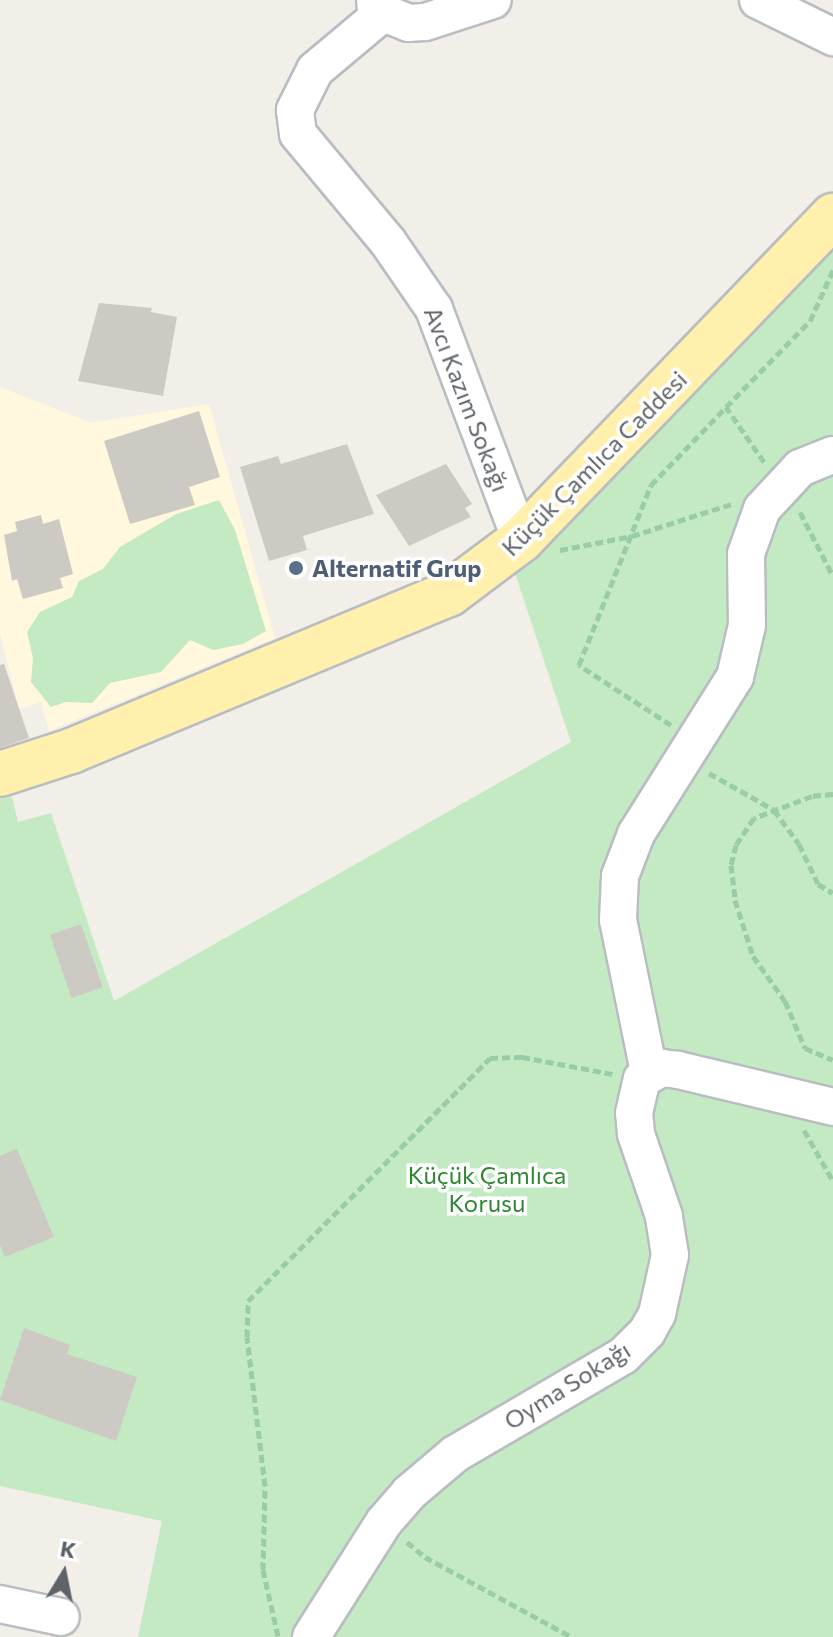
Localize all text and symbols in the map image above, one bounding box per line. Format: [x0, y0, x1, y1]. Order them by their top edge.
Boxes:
street label: Avcı Kazım Sokağı [419, 303, 515, 495]
street label: Küçük Çamlıca Caddesi [496, 365, 692, 561]
place label: Alternatif Grup [312, 554, 481, 582]
marker: Alternatif Grup [287, 559, 305, 577]
park label: Küçük Çamlıca Korusu [408, 1161, 566, 1217]
street label: Oyma Sokağı [499, 1335, 635, 1435]
north arrow [24, 1533, 104, 1613]
text: K [58, 1534, 78, 1564]

